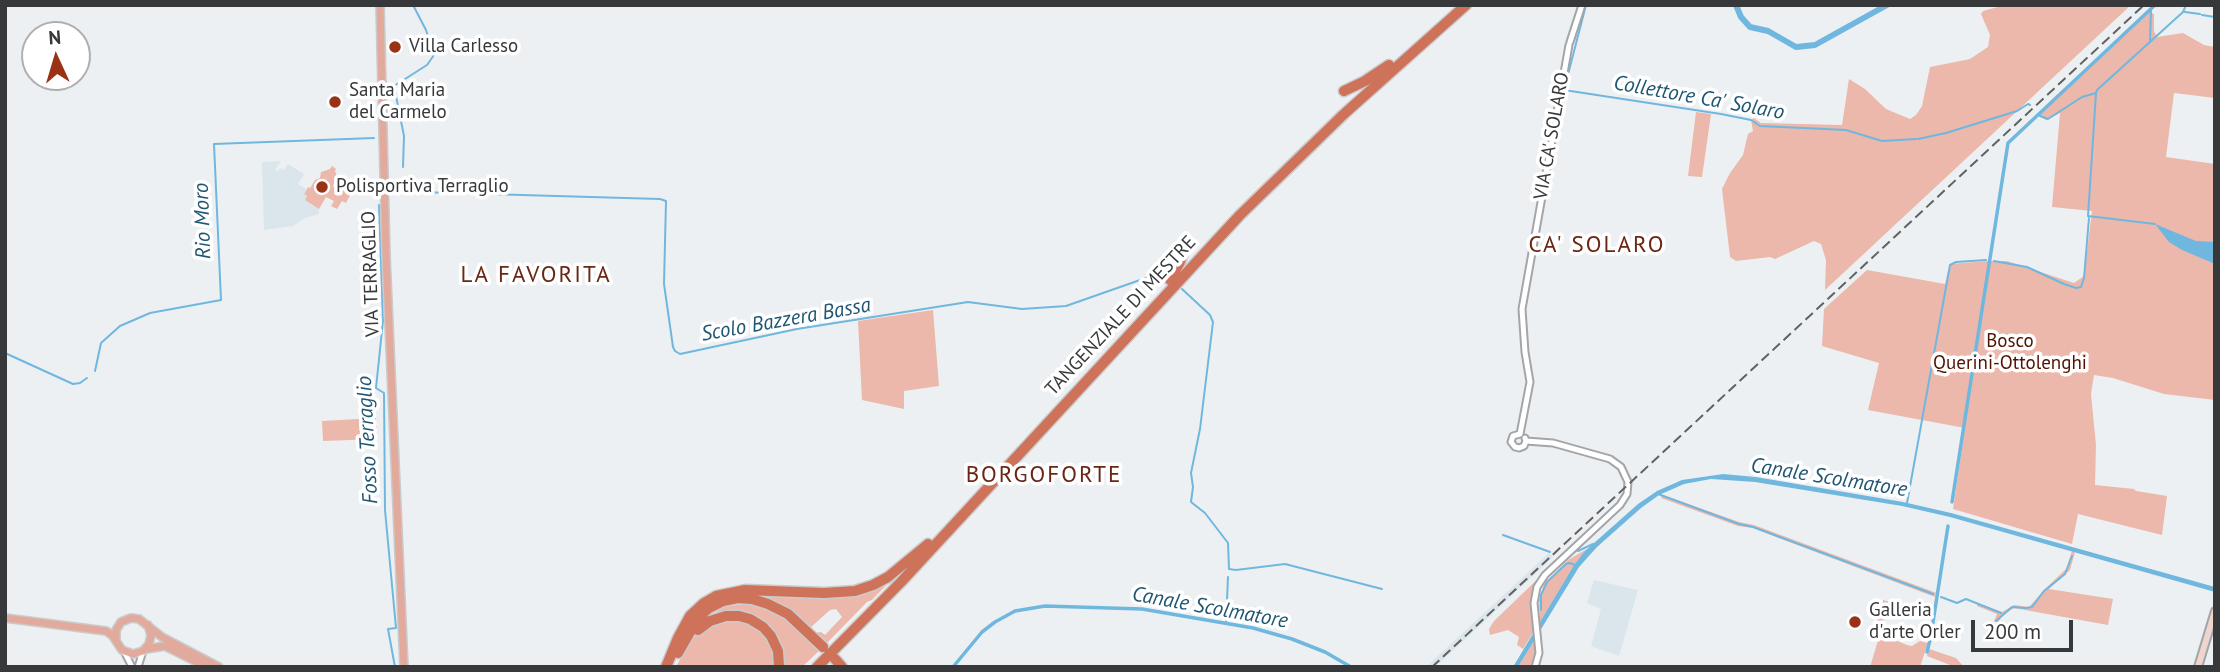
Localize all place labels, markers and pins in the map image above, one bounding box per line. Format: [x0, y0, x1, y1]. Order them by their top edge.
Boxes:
place label: Villa Carlesso [409, 36, 518, 58]
marker: Villa Carlesso [387, 39, 403, 55]
place label: Santa Maria del Carmelo [349, 80, 447, 124]
marker: Santa Maria del Carmelo [327, 94, 343, 110]
place label: Polisportiva Terraglio [336, 176, 509, 198]
marker: Polisportiva Terraglio [314, 179, 330, 195]
place label: Galleria d'arte Orler [1869, 600, 1961, 644]
marker: Galleria d'arte Orler [1847, 614, 1863, 630]

